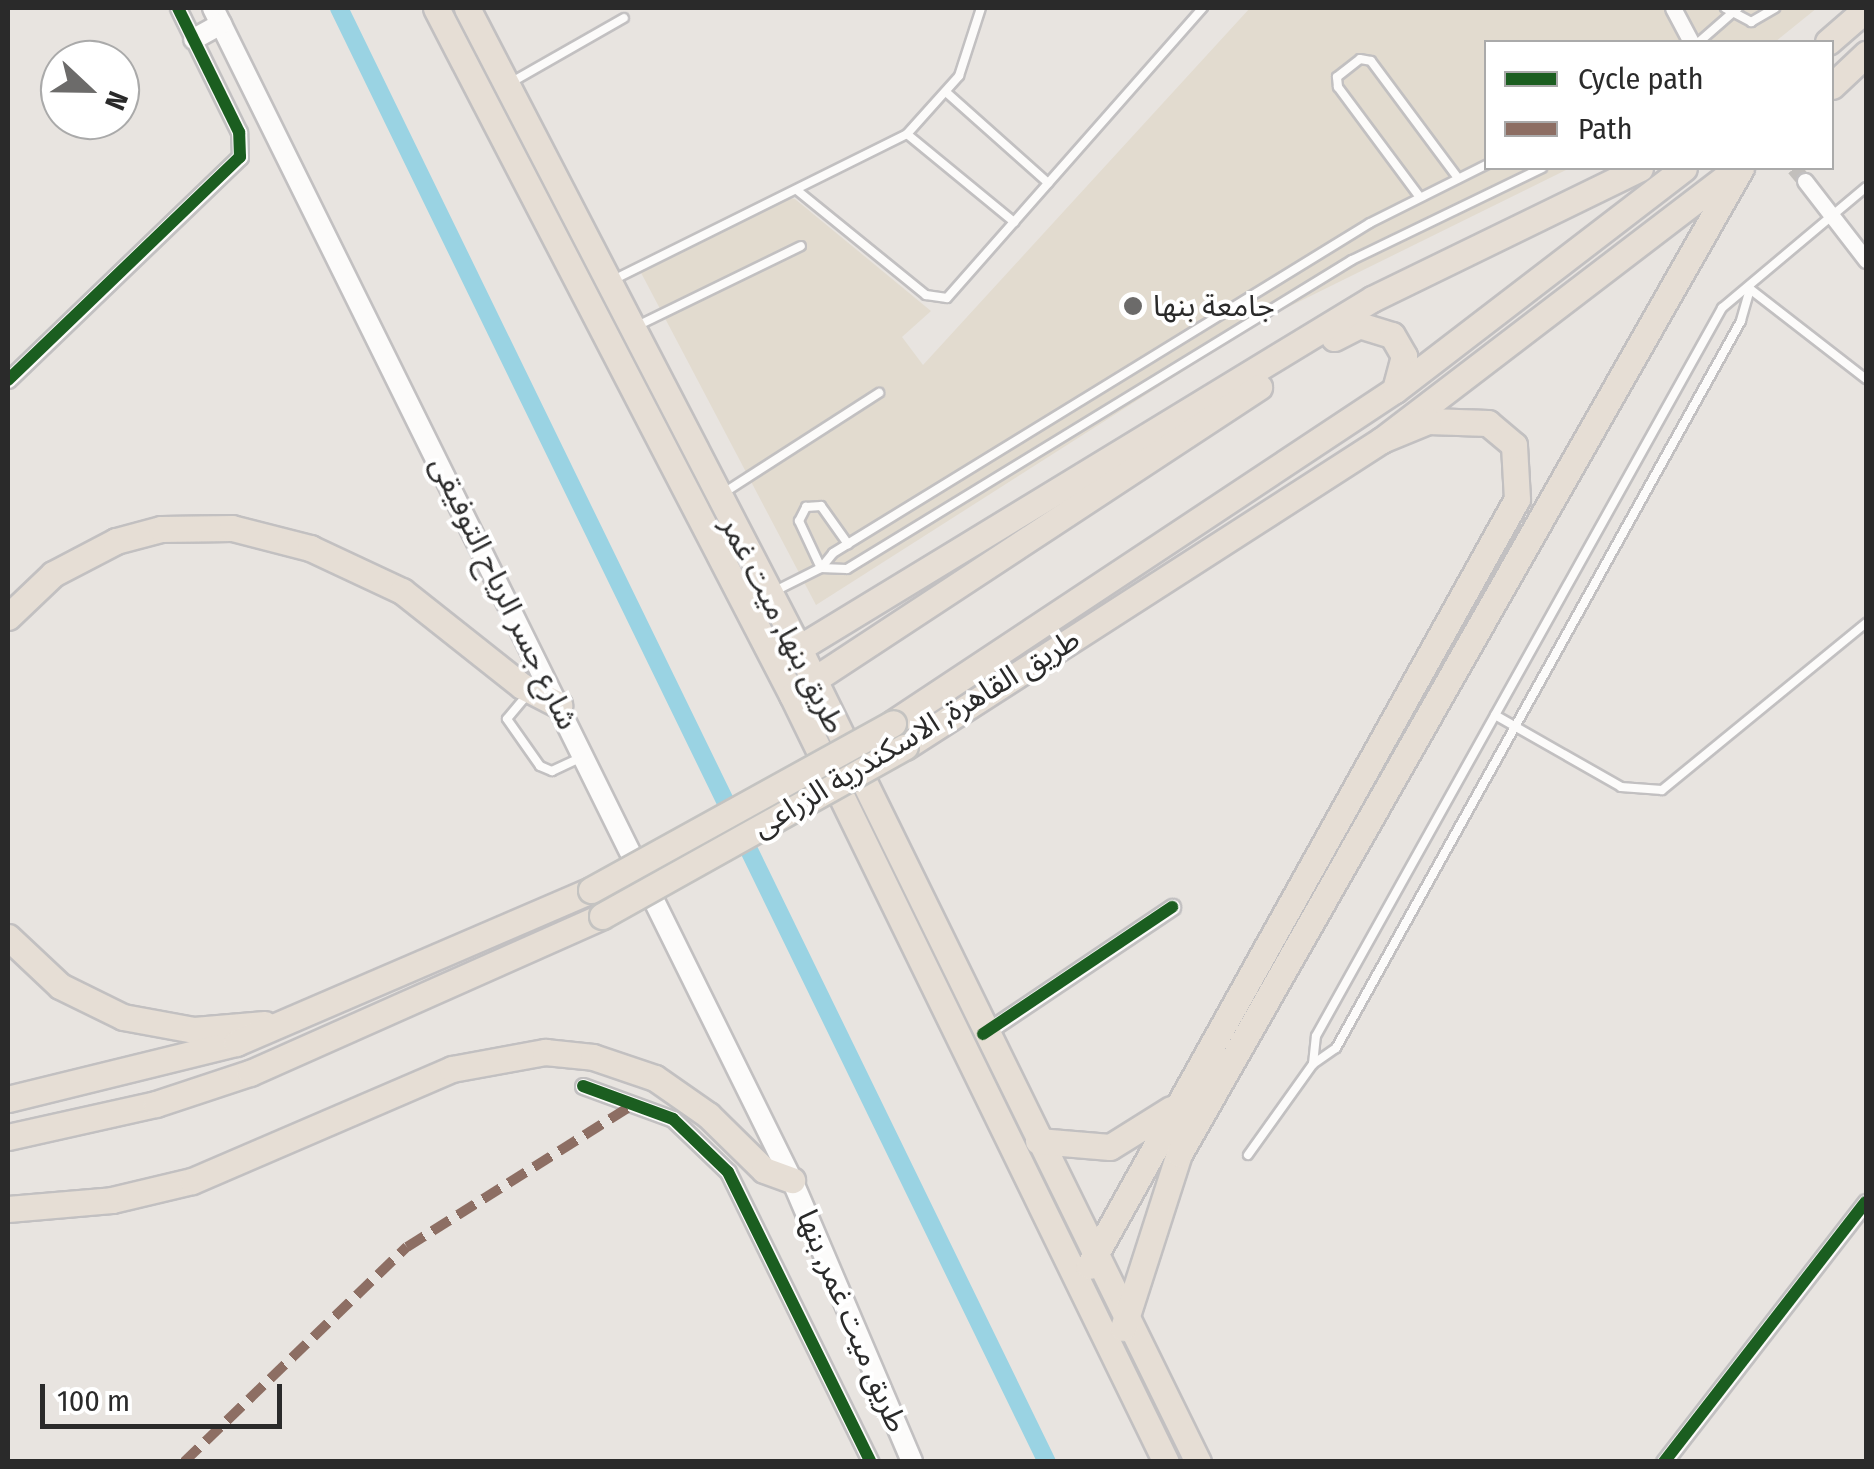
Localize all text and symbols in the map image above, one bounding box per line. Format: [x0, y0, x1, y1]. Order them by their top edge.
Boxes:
north arrow [40, 40, 140, 140]
legend [1484, 40, 1834, 170]
text: Cycle path [1578, 61, 1704, 97]
text: N [98, 87, 135, 115]
text: Path [1578, 111, 1632, 147]
place label: جامعة بنها [1153, 288, 1275, 324]
marker: جامعة بنها [1122, 295, 1144, 317]
street label: شارع جسر الرياح التوفيقى [422, 451, 586, 735]
street label: طريق بنها, ميت غمر [713, 511, 853, 739]
street label: طريق القاهرة, الاسكندرية الزراعى [746, 621, 1086, 845]
street label: طريق ميت غمر, بنها [789, 1204, 915, 1438]
scale bar [45, 1364, 288, 1426]
text: 100 m [57, 1383, 130, 1419]

